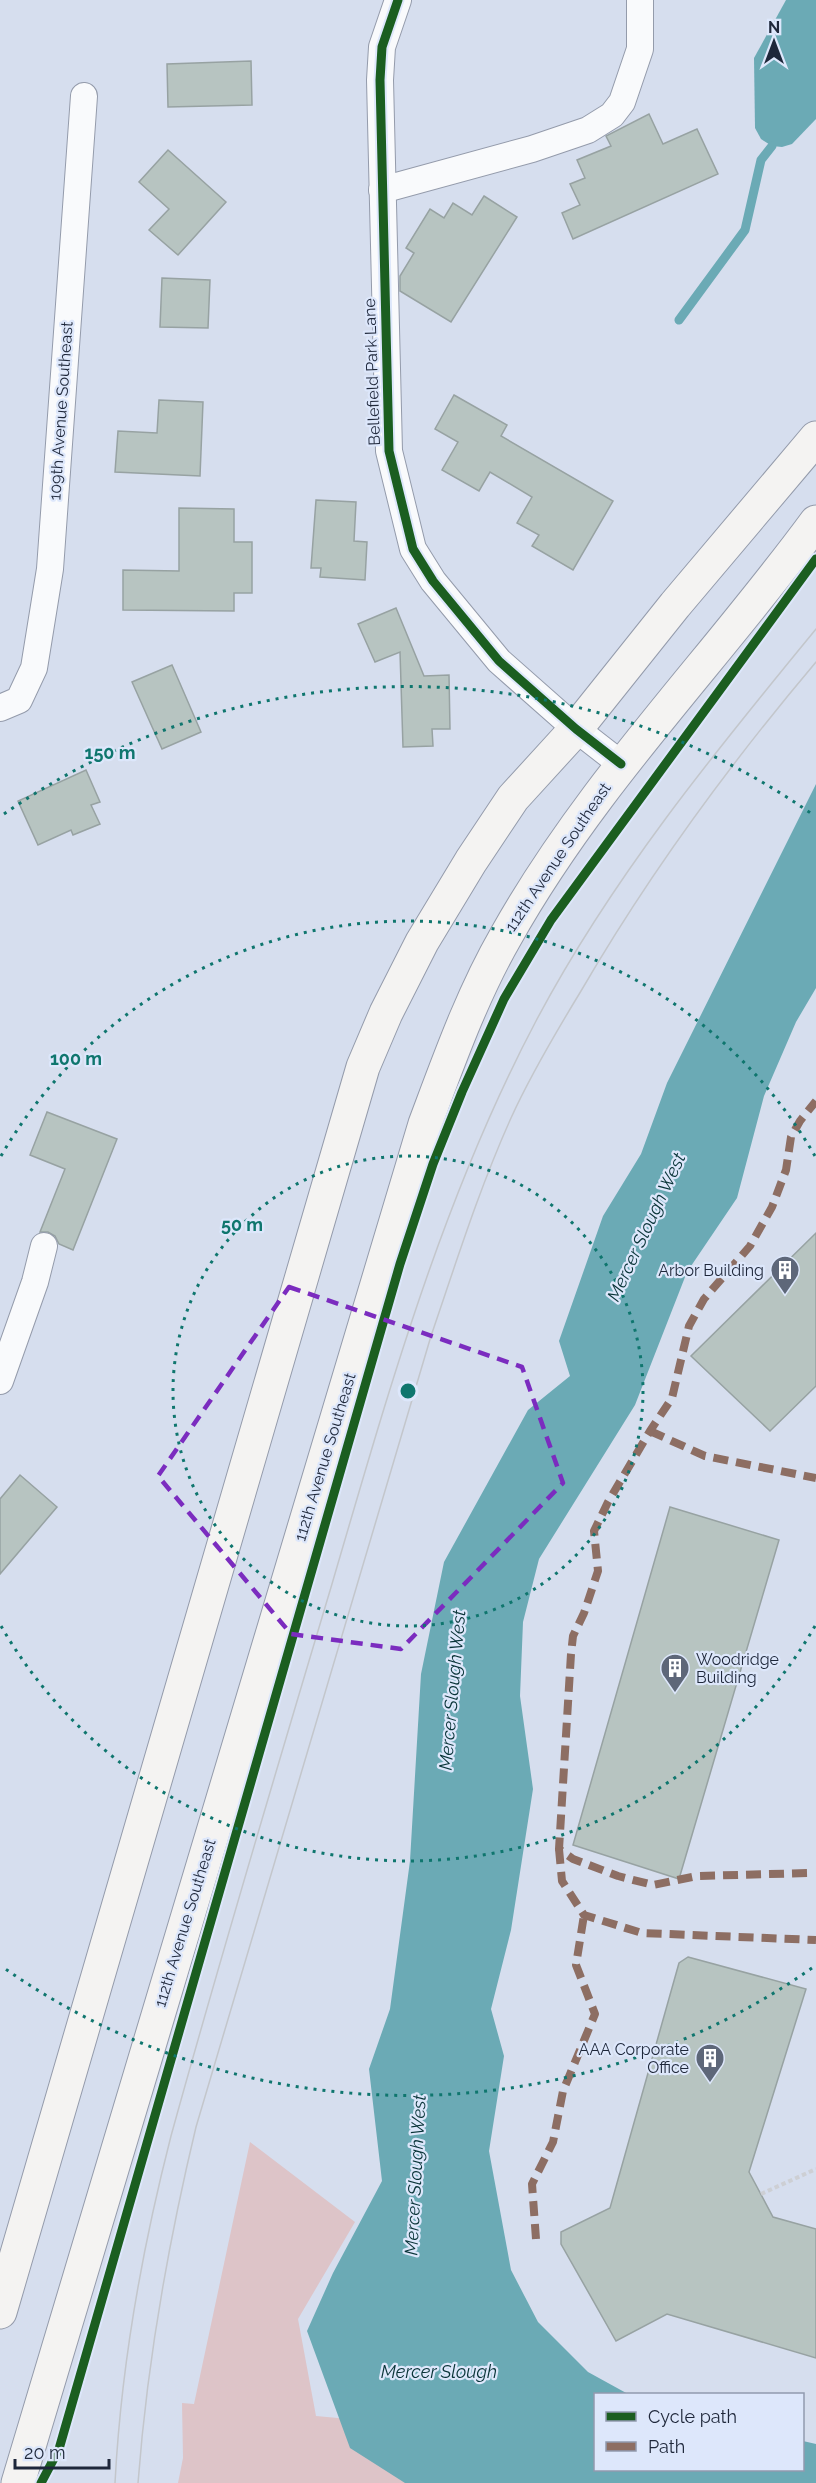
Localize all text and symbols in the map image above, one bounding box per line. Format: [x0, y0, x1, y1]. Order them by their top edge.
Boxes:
north arrow [744, 12, 804, 72]
text: N [768, 18, 780, 37]
street label: Bellefield Park Lane [360, 298, 384, 446]
street label: 109th Avenue Southeast [45, 320, 77, 501]
text: 150 m [85, 742, 136, 763]
street label: 112th Avenue Southeast [501, 779, 615, 935]
text: 100 m [50, 1048, 102, 1069]
water label: Mercer Slough West [602, 1149, 690, 1304]
text: 50 m [221, 1214, 263, 1235]
building icon: Arbor Building [769, 1254, 801, 1296]
place label: Arbor Building [658, 1261, 764, 1280]
street label: 112th Avenue Southeast [290, 1370, 360, 1544]
centre of rings [398, 1381, 418, 1401]
water label: Mercer Slough West [435, 1609, 469, 1771]
place label: Woodridge Building [696, 1650, 779, 1687]
building icon: Woodridge Building [659, 1652, 691, 1694]
street label: 112th Avenue Southeast [150, 1836, 220, 2010]
place label: AAA Corporate Office [579, 2040, 689, 2077]
building icon: AAA Corporate Office [694, 2042, 726, 2084]
water label: Mercer Slough West [400, 2094, 430, 2256]
water label: Mercer Slough [381, 2361, 497, 2382]
legend [594, 2393, 804, 2471]
text: Cycle path [648, 2406, 737, 2427]
scale bar [15, 2432, 110, 2470]
text: Path [648, 2436, 685, 2457]
text: 20 m [24, 2442, 66, 2463]

